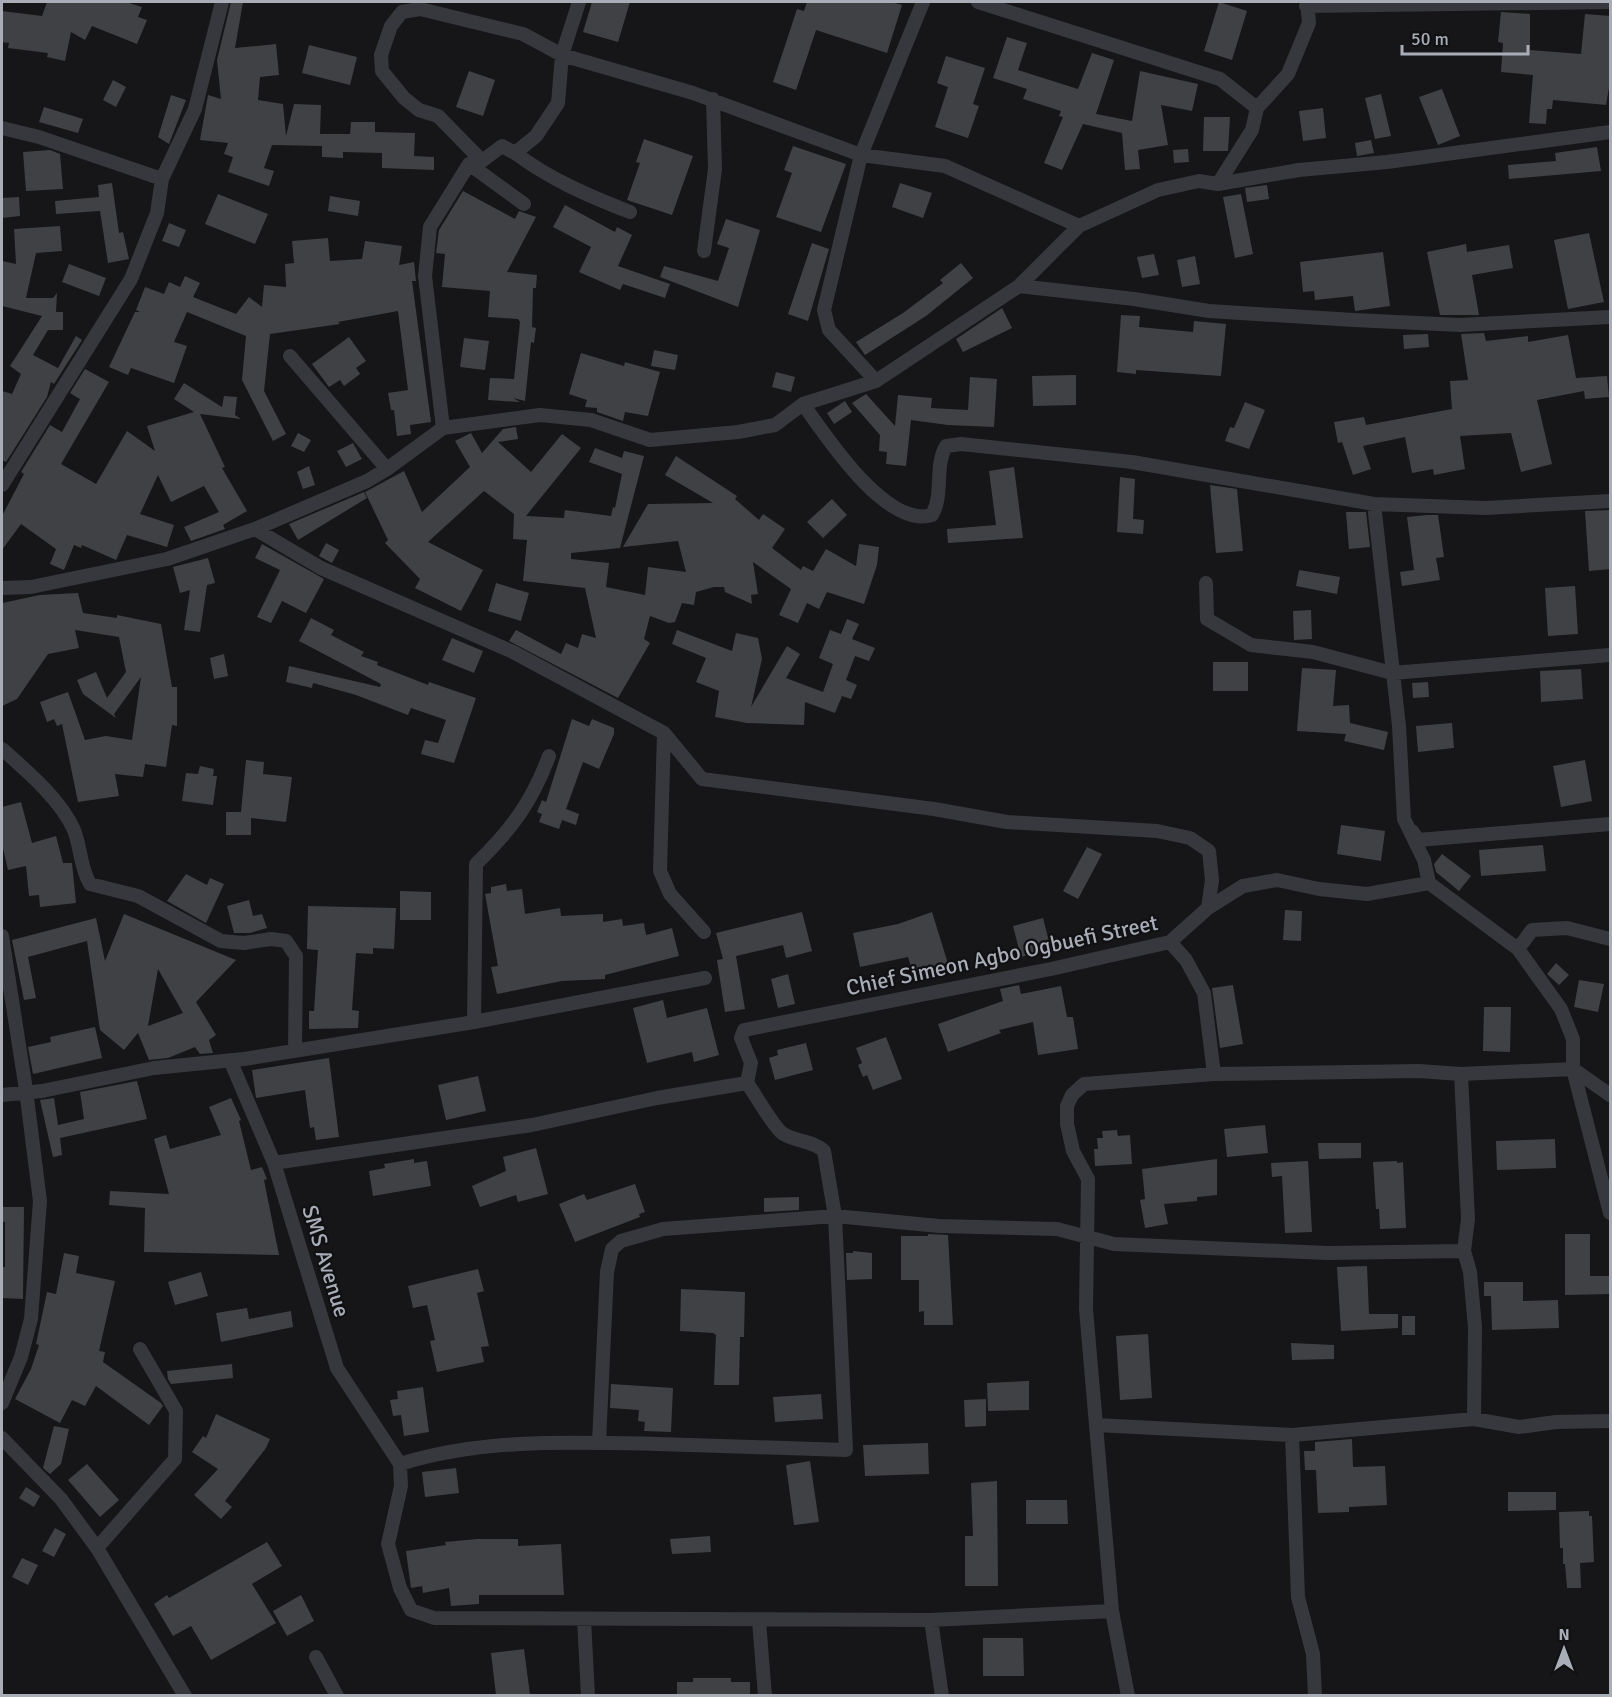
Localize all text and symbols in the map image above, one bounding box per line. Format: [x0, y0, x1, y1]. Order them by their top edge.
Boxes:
scale bar [1402, 18, 1528, 56]
text: 50 m [1411, 28, 1449, 50]
street label: Chief Simeon Agbo Ogbuefi Street [844, 909, 1161, 1001]
street label: SMS Avenue [296, 1202, 356, 1320]
north arrow [1534, 1619, 1594, 1679]
text: N [1558, 1625, 1570, 1645]

